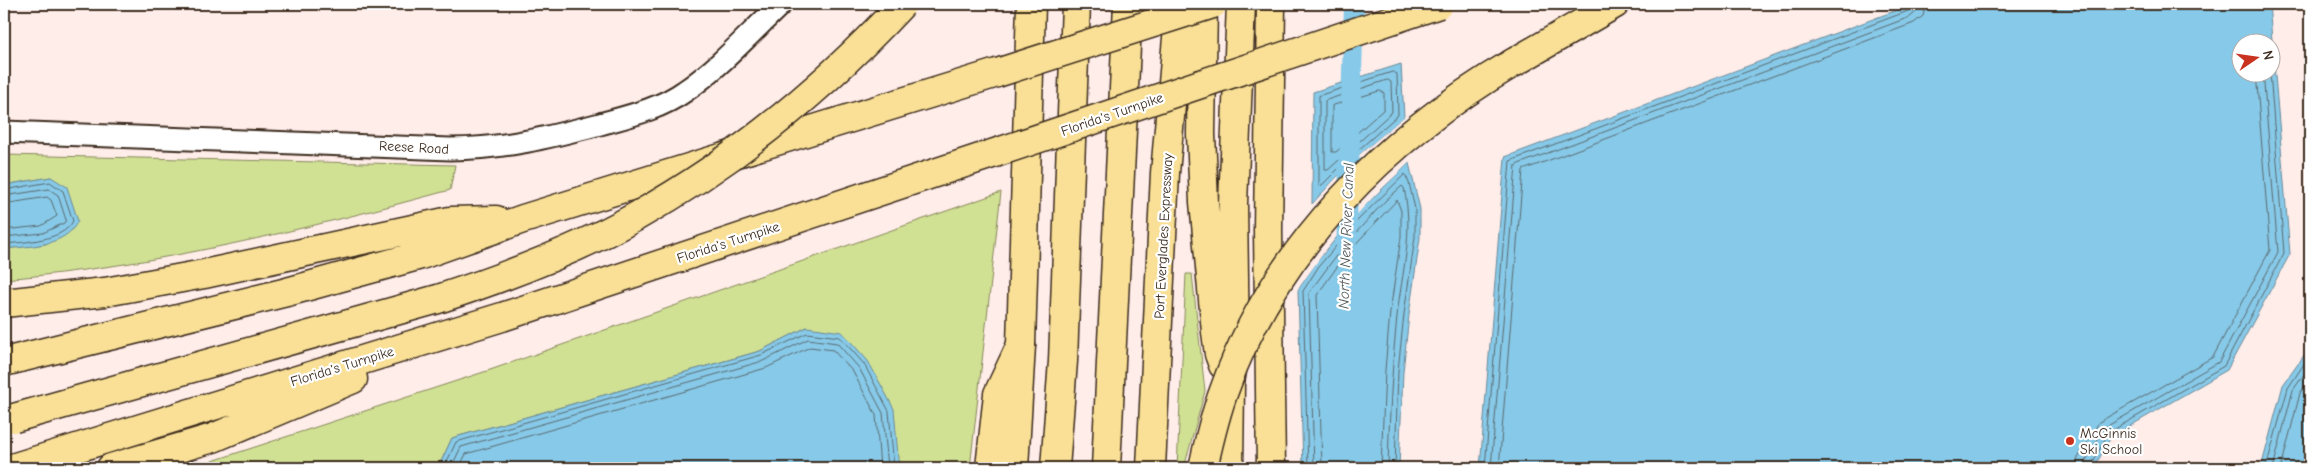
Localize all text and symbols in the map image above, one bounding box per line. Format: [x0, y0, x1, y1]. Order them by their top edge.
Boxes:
north arrow [2232, 32, 2282, 82]
text: N [2259, 49, 2277, 62]
street label: Florida's Turnpike [1059, 89, 1166, 140]
street label: Reese Road [379, 137, 449, 158]
street label: Port Everglades Expressway [1151, 152, 1176, 319]
water label: North New River Canal [1334, 162, 1358, 309]
street label: Florida's Turnpike [675, 218, 782, 267]
street label: Florida's Turnpike [288, 343, 396, 390]
place label: McGinnis Ski School [2080, 425, 2142, 458]
marker: McGinnis Ski School [2064, 435, 2076, 447]

